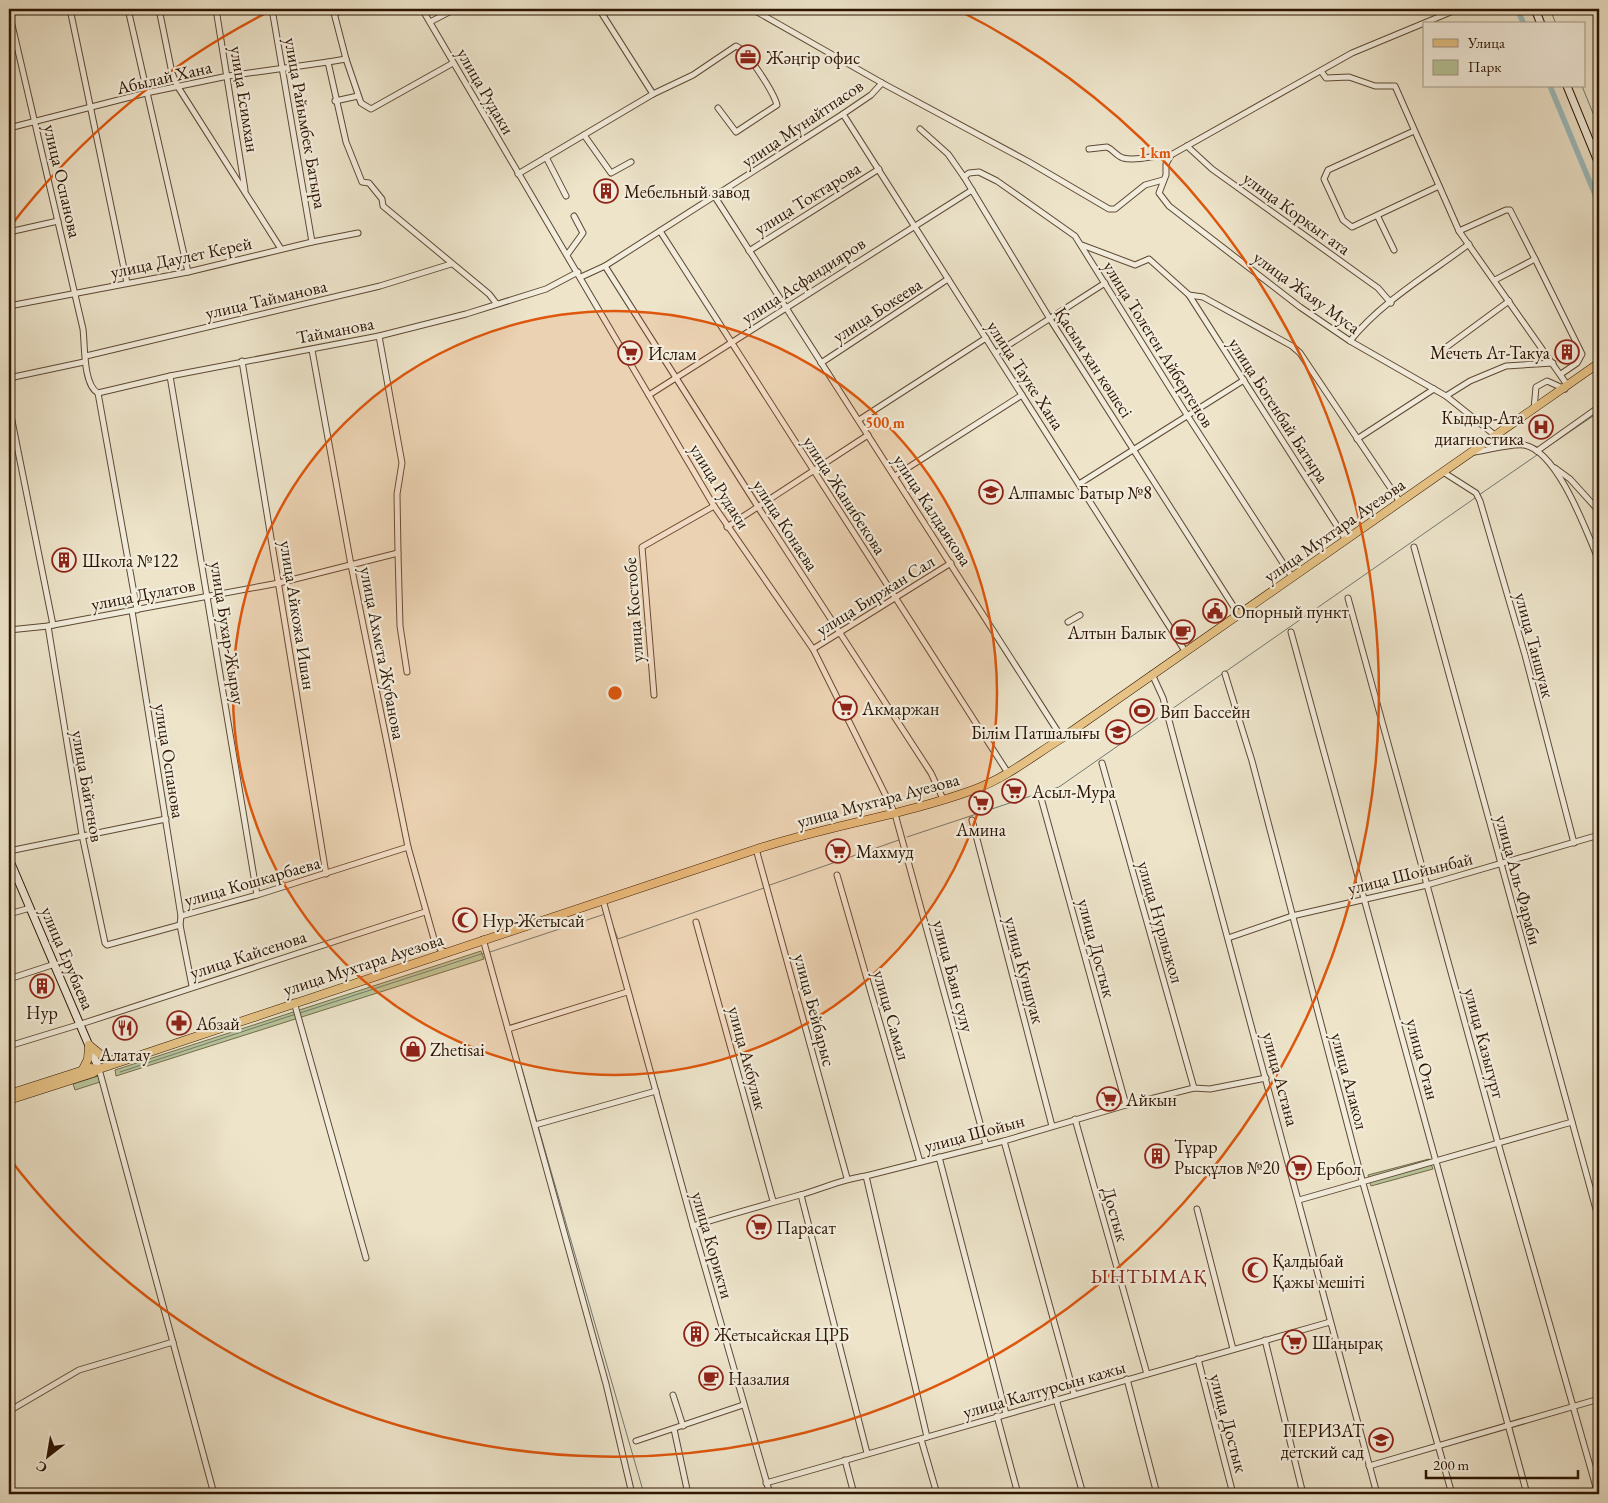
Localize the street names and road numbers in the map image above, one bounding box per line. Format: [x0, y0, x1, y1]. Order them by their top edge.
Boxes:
street label: улица Райымбек Батыра [280, 36, 333, 211]
street label: улица Рудаки [452, 43, 520, 139]
street label: улица Есимхан [225, 44, 265, 154]
street label: Абылай Хана [113, 55, 215, 99]
street label: улица Мунайтпасов [737, 74, 868, 172]
street label: улица Оспанова [39, 122, 87, 241]
street label: улица Токтарова [750, 156, 865, 240]
street label: улица Коркыт ата [1239, 166, 1356, 260]
street label: улица Даулет Керей [108, 231, 254, 283]
street label: улица Асфандияров [737, 231, 870, 329]
street label: улица Жаяу Муса [1249, 245, 1366, 339]
street label: улица Толеген Айбергенов [1098, 256, 1220, 432]
street label: улица Бокеева [828, 272, 927, 347]
street label: улица Тайманова [203, 274, 330, 324]
street label: Қасым хан көшесі [1050, 302, 1139, 422]
street label: Тайманова [294, 311, 376, 349]
street label: улица Тауке Хана [982, 316, 1070, 435]
street label: улица Богенбай Батыра [1223, 333, 1335, 488]
street label: улица Жанибекова [798, 431, 892, 559]
street label: улица Рудаки [685, 439, 756, 533]
street label: улица Калдаякова [888, 450, 978, 571]
street label: улица Мухтара Ауезова [1259, 472, 1410, 587]
street label: улица Конаева [748, 475, 825, 576]
street label: улица Айкожа Ишан [275, 539, 321, 691]
street label: улица Биржан Сал [811, 549, 939, 641]
street label: улица Костобе [618, 557, 648, 663]
street label: улица Бухар-Жырау [205, 560, 251, 706]
street label: улица Ахмета Жубанова [355, 565, 411, 742]
street label: улица Дулатов [89, 573, 197, 615]
street label: улица Таншуак [1510, 590, 1560, 701]
street label: улица Оспанова [150, 702, 191, 821]
street label: улица Байтенов [67, 728, 109, 844]
street label: улица Мухтара Ауезова [794, 767, 963, 833]
street label: улица Аль-Фараби [1491, 812, 1548, 948]
street label: улица Шойынбай [1345, 846, 1475, 900]
street label: улица Кошкарбаева [181, 850, 324, 911]
street label: улица Нурлыжол [1133, 858, 1190, 986]
street label: улица Достык [1073, 896, 1121, 1000]
street label: улица Ерубаева [36, 903, 100, 1014]
street label: улица Куншуак [1000, 914, 1050, 1026]
street label: улица Баян сулу [928, 917, 980, 1035]
street label: улица Кайсенова [187, 924, 310, 984]
street label: улица Мухтара Ауезова [280, 927, 447, 1001]
street label: улица Бейбарыс [789, 951, 841, 1069]
street label: улица Самал [868, 967, 916, 1063]
street label: улица Казыгурт [1459, 985, 1511, 1101]
street label: улица Акбулак [723, 1004, 773, 1113]
street label: улица Отан [1401, 1016, 1445, 1102]
street label: улица Астана [1257, 1029, 1305, 1129]
street label: улица Алакол [1326, 1030, 1374, 1132]
street label: улица Шойын [921, 1109, 1027, 1157]
street label: Достык [1097, 1184, 1135, 1244]
street label: улица Корикти [687, 1189, 739, 1302]
street label: улица Калтурсын кажы [960, 1355, 1128, 1423]
street label: улица Достык [1205, 1371, 1253, 1475]

